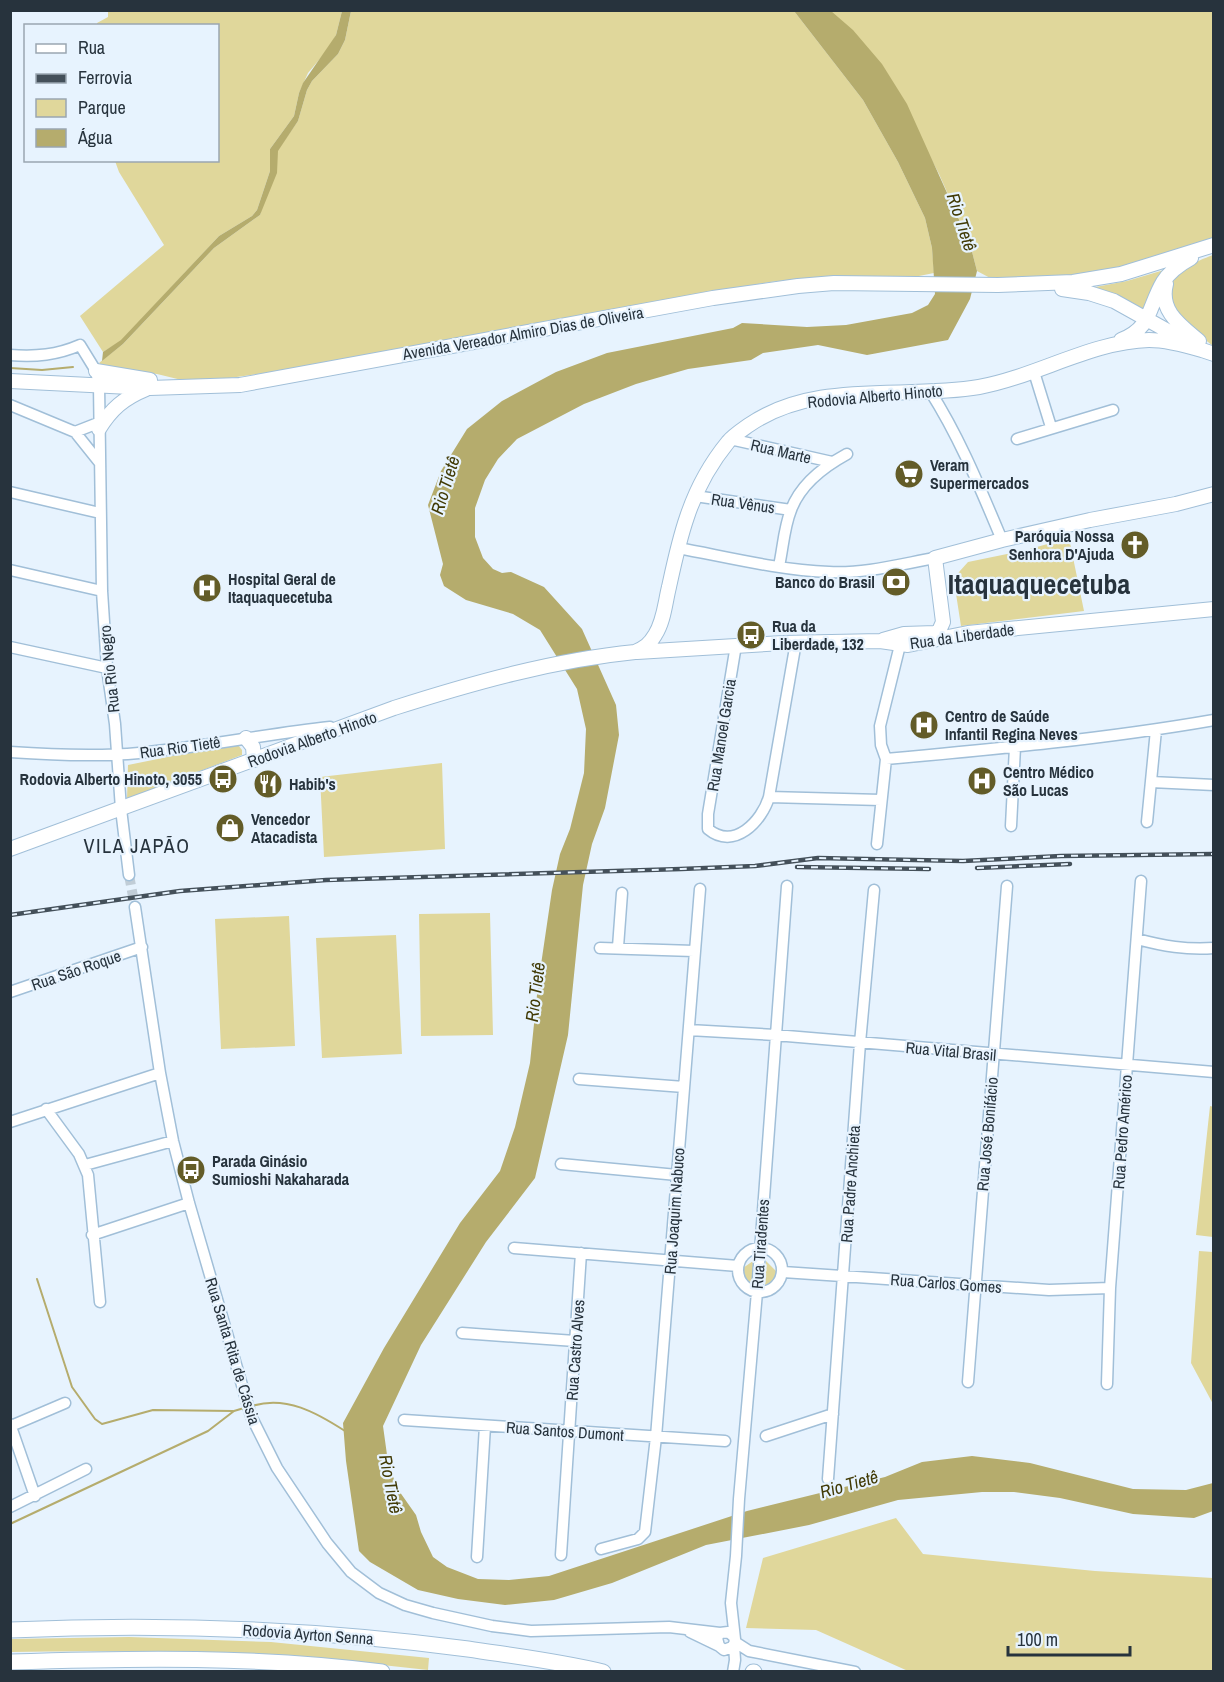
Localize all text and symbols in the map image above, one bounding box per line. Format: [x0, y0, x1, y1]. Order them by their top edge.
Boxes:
legend [24, 24, 219, 162]
text: Rua [78, 35, 105, 60]
text: Ferrovia [78, 65, 132, 90]
text: Parque [78, 95, 126, 120]
text: Água [77, 125, 112, 150]
water label: Rio Tietê [941, 190, 983, 254]
street label: Avenida Vereador Almiro Dias de Oliveira [400, 301, 646, 365]
street label: Rodovia Alberto Hinoto [806, 379, 944, 413]
street label: Rua Marte [749, 433, 813, 469]
water label: Rio Tietê [424, 453, 466, 517]
place label: Veram Supermercados [930, 454, 1029, 494]
supermarket icon: Veram Supermercados [893, 458, 925, 490]
street label: Rua Vênus [710, 488, 776, 518]
place label: Paróquia Nossa Senhora D'Ajuda [1009, 525, 1115, 565]
church icon: Paróquia Nossa Senhora D'Ajuda [1119, 529, 1151, 561]
district label: Itaquaquecetuba [948, 565, 1130, 603]
bank icon: Banco do Brasil [880, 566, 912, 598]
place label: Hospital Geral de Itaquaquecetuba [228, 568, 336, 608]
place label: Banco do Brasil [775, 571, 875, 593]
hospital icon: Hospital Geral de Itaquaquecetuba [191, 572, 223, 604]
place label: Rua da Liberdade, 132 [772, 615, 864, 655]
street label: Rua da Liberdade [908, 618, 1016, 654]
bus stop icon: Rua da Liberdade, 132 [735, 619, 767, 651]
street label: Rua Rio Negro [93, 624, 125, 714]
street label: Rua Manoel Garcia [701, 676, 741, 793]
street label: Rodovia Alberto Hinoto [244, 705, 380, 773]
place label: Centro de Saúde Infantil Regina Neves [945, 705, 1078, 745]
hospital icon: Centro de Saúde Infantil Regina Neves [908, 709, 940, 741]
street label: Rua Rio Tietê [138, 730, 222, 764]
place label: Centro Médico São Lucas [1003, 761, 1094, 801]
bus stop icon: Rodovia Alberto Hinoto, 3055 [207, 763, 239, 795]
hospital icon: Centro Médico São Lucas [966, 765, 998, 797]
place label: Rodovia Alberto Hinoto, 3055 [19, 768, 202, 790]
restaurant icon: Habib's [252, 768, 284, 800]
place label: Habib's [289, 773, 336, 795]
place label: Vencedor Atacadista [251, 808, 318, 848]
shop icon: Vencedor Atacadista [214, 812, 246, 844]
district label: VILA JAPÃO [84, 832, 190, 859]
street label: Rua São Roque [28, 944, 124, 996]
water label: Rio Tietê [519, 961, 551, 1023]
street label: Rua Vital Brasil [905, 1036, 997, 1066]
street label: Rua Pedro Américo [1107, 1074, 1137, 1190]
street label: Rua José Bonifácio [971, 1076, 1003, 1192]
street label: Rua Padre Anchieta [835, 1124, 865, 1243]
street label: Rua Joaquim Nabuco [659, 1147, 689, 1275]
place label: Parada Ginásio Sumioshi Nakaharada [212, 1150, 350, 1190]
bus stop icon: Parada Ginásio Sumioshi Nakaharada [175, 1154, 207, 1186]
street label: Rua Tiradentes [746, 1198, 774, 1290]
street label: Rua Carlos Gomes [890, 1268, 1002, 1298]
street label: Rua Santa Rita de Cássia [200, 1275, 266, 1428]
street label: Rua Castro Alves [560, 1299, 590, 1401]
street label: Rua Santos Dumont [505, 1416, 625, 1446]
water label: Rio Tietê [373, 1452, 409, 1516]
water label: Rio Tietê [817, 1464, 881, 1504]
street label: Rodovia Ayrton Senna [242, 1618, 375, 1650]
scale bar [1008, 1619, 1130, 1657]
text: 100 m [1017, 1627, 1058, 1652]

